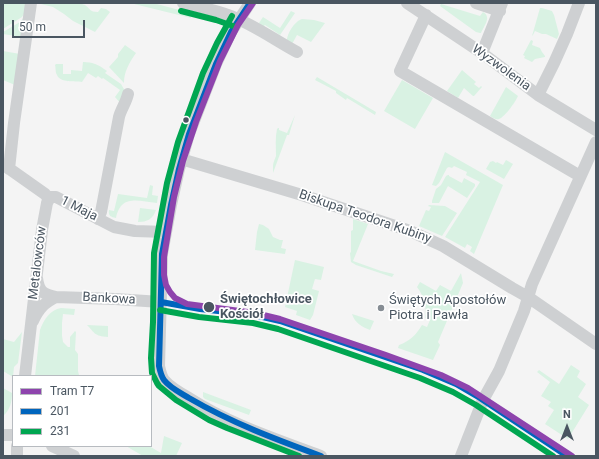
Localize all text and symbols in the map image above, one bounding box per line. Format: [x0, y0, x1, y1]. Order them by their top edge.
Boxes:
scale bar [14, 12, 87, 38]
text: 50 m [19, 20, 46, 34]
street label: Wyzwolenia [469, 41, 533, 95]
unlabelled marker [181, 115, 191, 125]
street label: Biskupa Teodora Kubiny [297, 187, 433, 247]
street label: 1 Maja [58, 193, 100, 225]
street label: Metalowców [26, 225, 50, 301]
street label: Bankowa [82, 290, 136, 308]
place label: Świętochłowice Kościół [220, 292, 312, 323]
place label: Świętych Apostołów Piotra i Pawła [389, 293, 506, 324]
marker: Świętochłowice Kościół [202, 300, 216, 314]
marker: Świętych Apostołów Piotra i Pawła [376, 303, 386, 313]
legend [12, 375, 152, 447]
text: Tram T7 [50, 384, 94, 398]
text: 201 [50, 404, 70, 418]
north arrow [547, 407, 587, 447]
text: N [563, 408, 571, 421]
text: 231 [50, 424, 70, 438]

